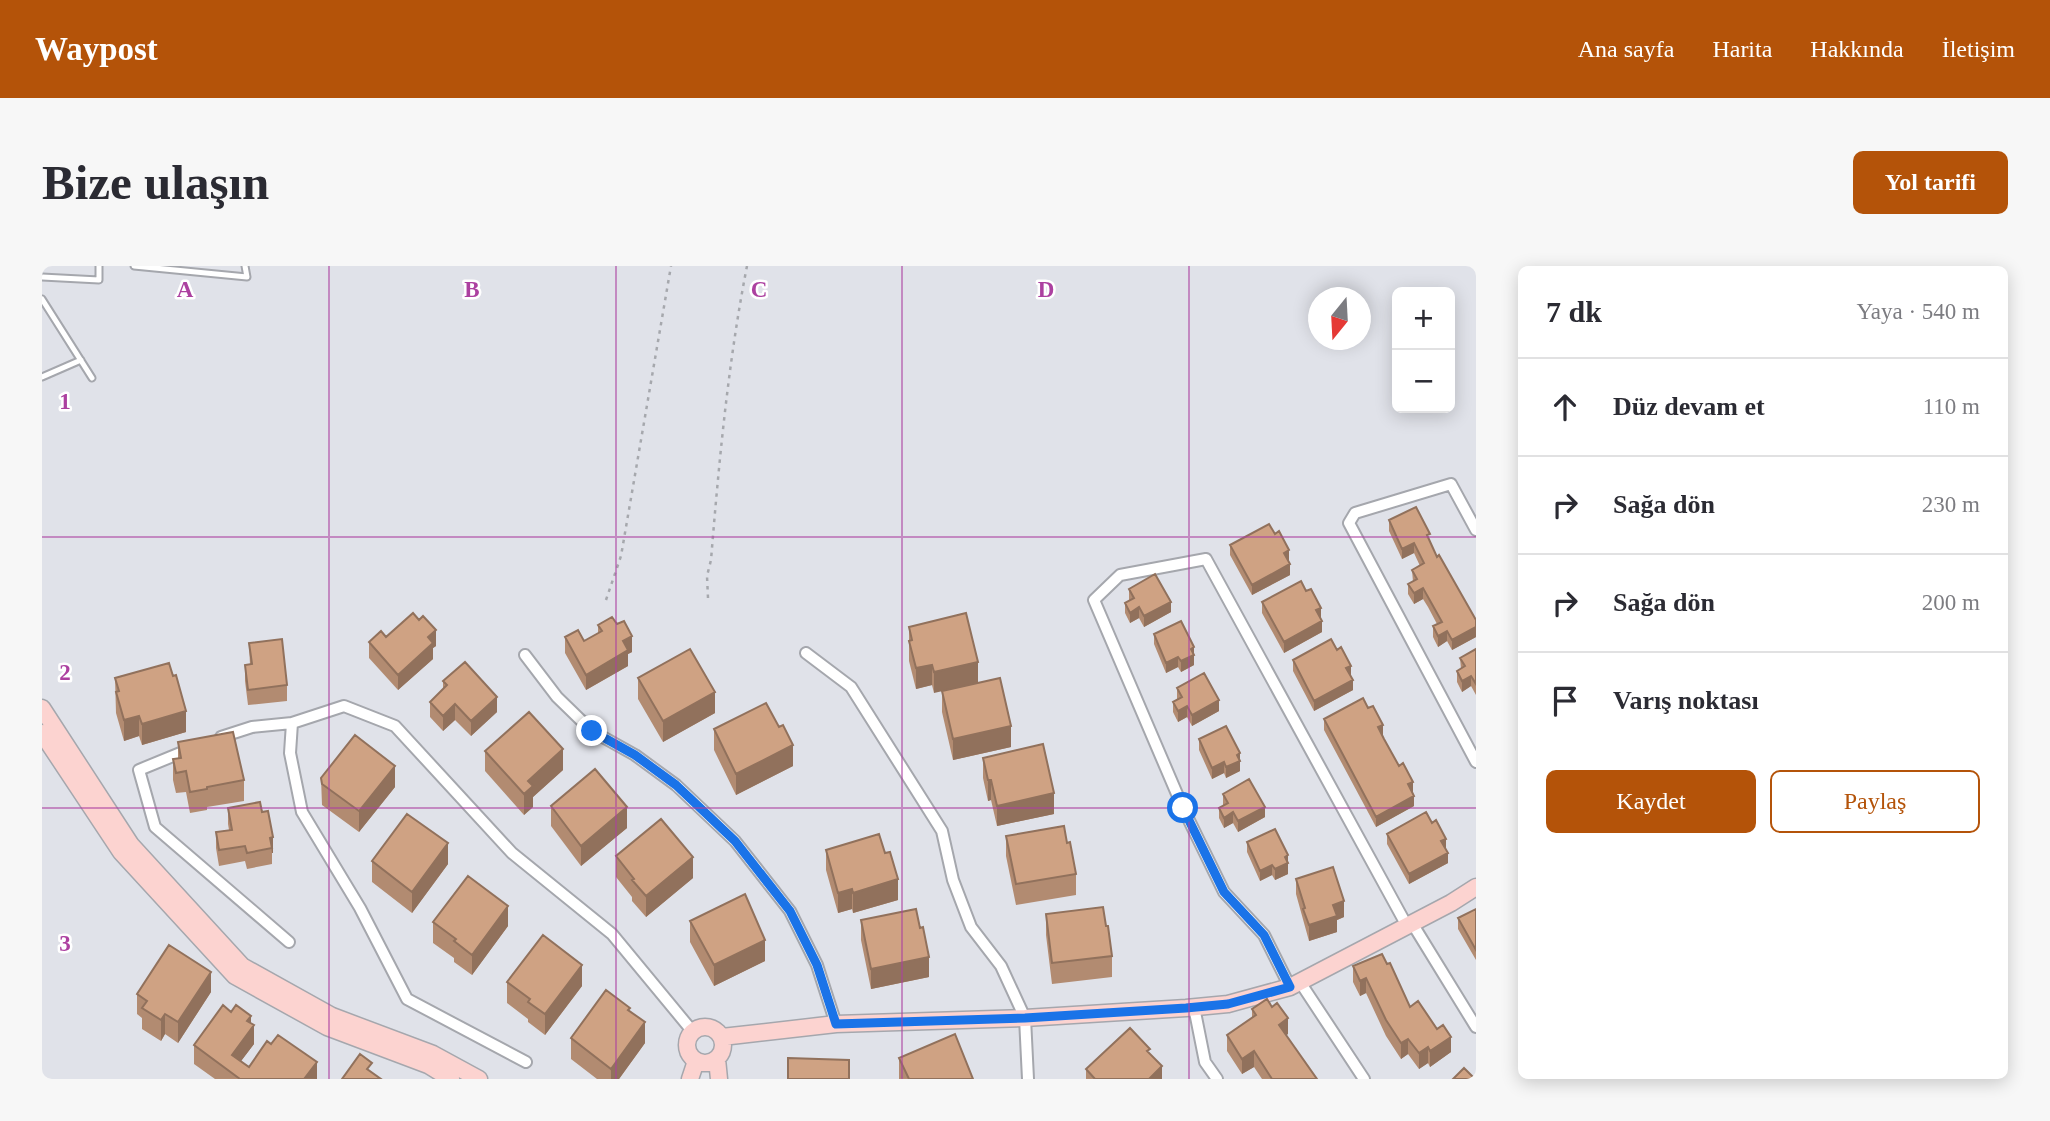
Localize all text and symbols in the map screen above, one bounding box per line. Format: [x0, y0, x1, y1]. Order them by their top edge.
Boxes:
text: Waypost [35, 31, 158, 67]
text: Ana sayfa [1578, 36, 1674, 62]
text: Harita [1712, 36, 1772, 62]
text: Hakkında [1810, 36, 1904, 62]
text: İletişim [1942, 36, 2015, 62]
button: Yol tarifi [1853, 151, 2008, 214]
text: Bize ulaşın [42, 155, 269, 210]
text: A [177, 277, 194, 302]
text: B [464, 277, 480, 302]
text: C [751, 277, 767, 302]
text: D [1038, 277, 1054, 302]
north arrow [1308, 287, 1371, 350]
map controls [1392, 287, 1455, 413]
button: + [1392, 287, 1455, 350]
text: 7 dk [1546, 295, 1602, 328]
text: Yaya · 540 m [1856, 299, 1980, 324]
button: − [1392, 350, 1455, 413]
icon: ahead [1546, 388, 1584, 426]
text: 1 [59, 389, 71, 414]
text: Düz devam et [1613, 392, 1765, 421]
text: 110 m [1923, 394, 1980, 419]
icon: right [1546, 486, 1584, 524]
text: Sağa dön [1613, 490, 1715, 519]
text: 230 m [1922, 492, 1980, 517]
icon: right [1546, 584, 1584, 622]
text: Sağa dön [1613, 588, 1715, 617]
text: 200 m [1922, 590, 1980, 615]
text: 2 [59, 660, 71, 685]
icon: arrive [1546, 682, 1584, 720]
text: Varış noktası [1613, 686, 1759, 715]
route end [576, 715, 607, 746]
button: Kaydet [1546, 770, 1756, 833]
button: Paylaş [1770, 770, 1980, 833]
route start [1167, 792, 1198, 823]
text: 3 [59, 931, 71, 956]

